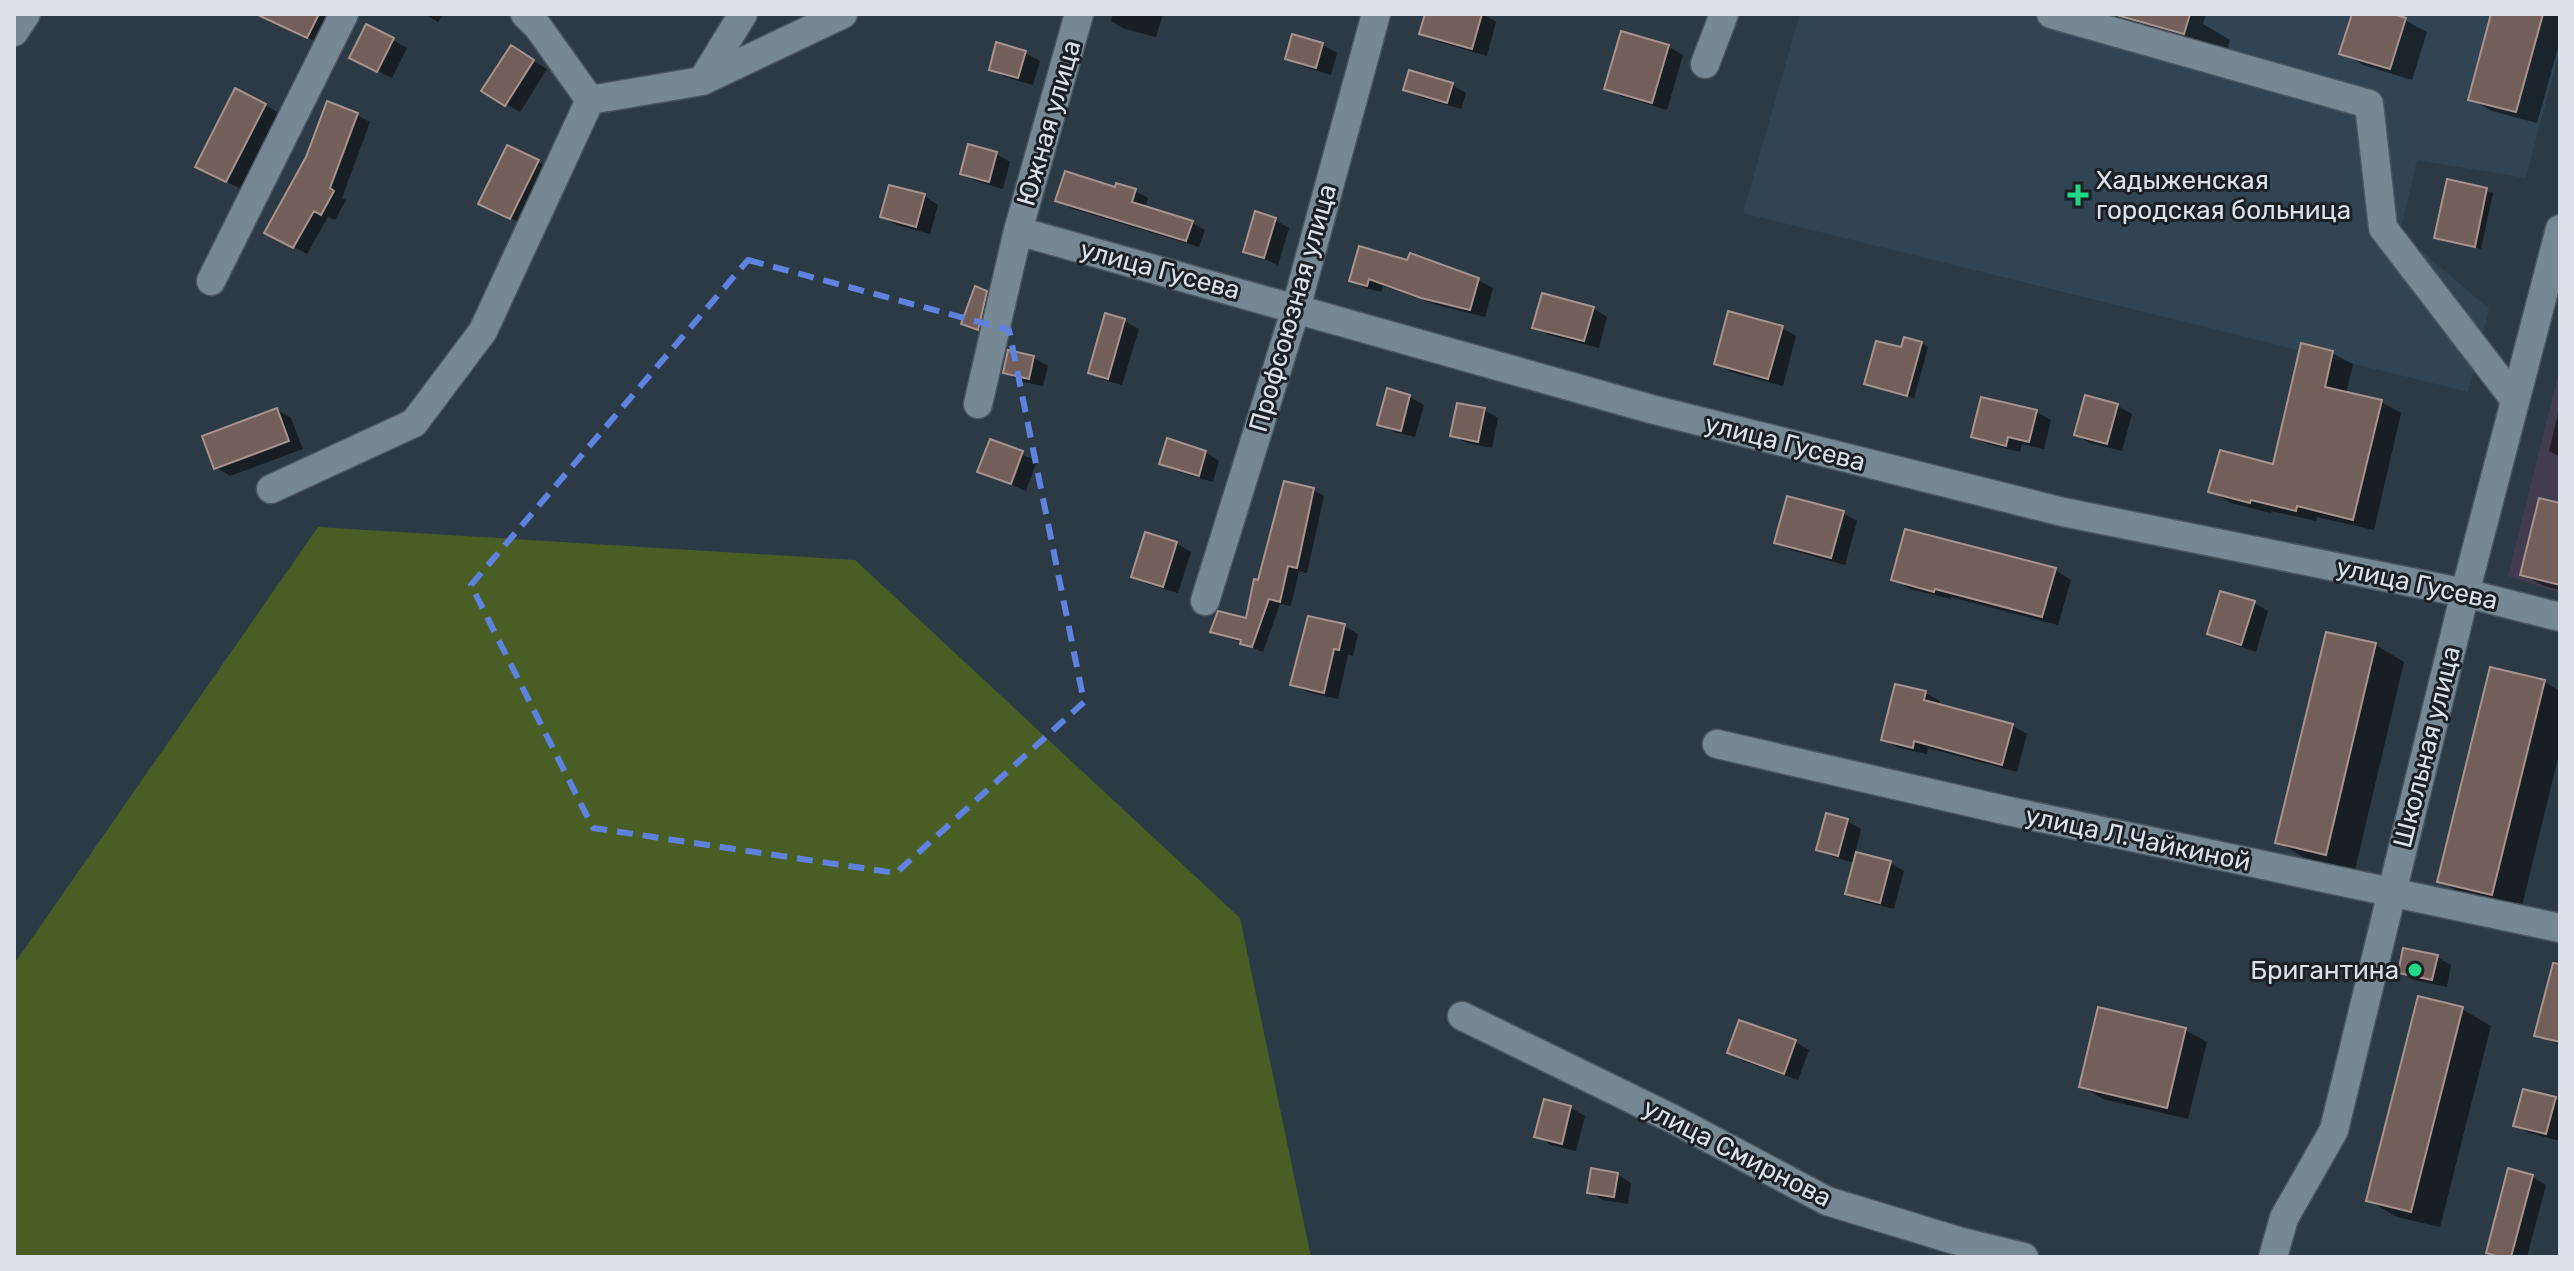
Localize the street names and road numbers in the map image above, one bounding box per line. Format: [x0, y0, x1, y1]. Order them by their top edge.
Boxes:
street label: Южная улица [1011, 37, 1087, 209]
street label: Профсоюзная улица [1243, 180, 1343, 436]
street label: улица Гусева [1077, 234, 1243, 306]
street label: улица Гусева [1702, 408, 1868, 478]
street label: улица Гусева [2333, 552, 2501, 616]
street label: Школьная улица [2387, 643, 2467, 851]
street label: улица Л.Чайкиной [2023, 800, 2253, 878]
street label: улица Смирнова [1638, 1092, 1836, 1214]

